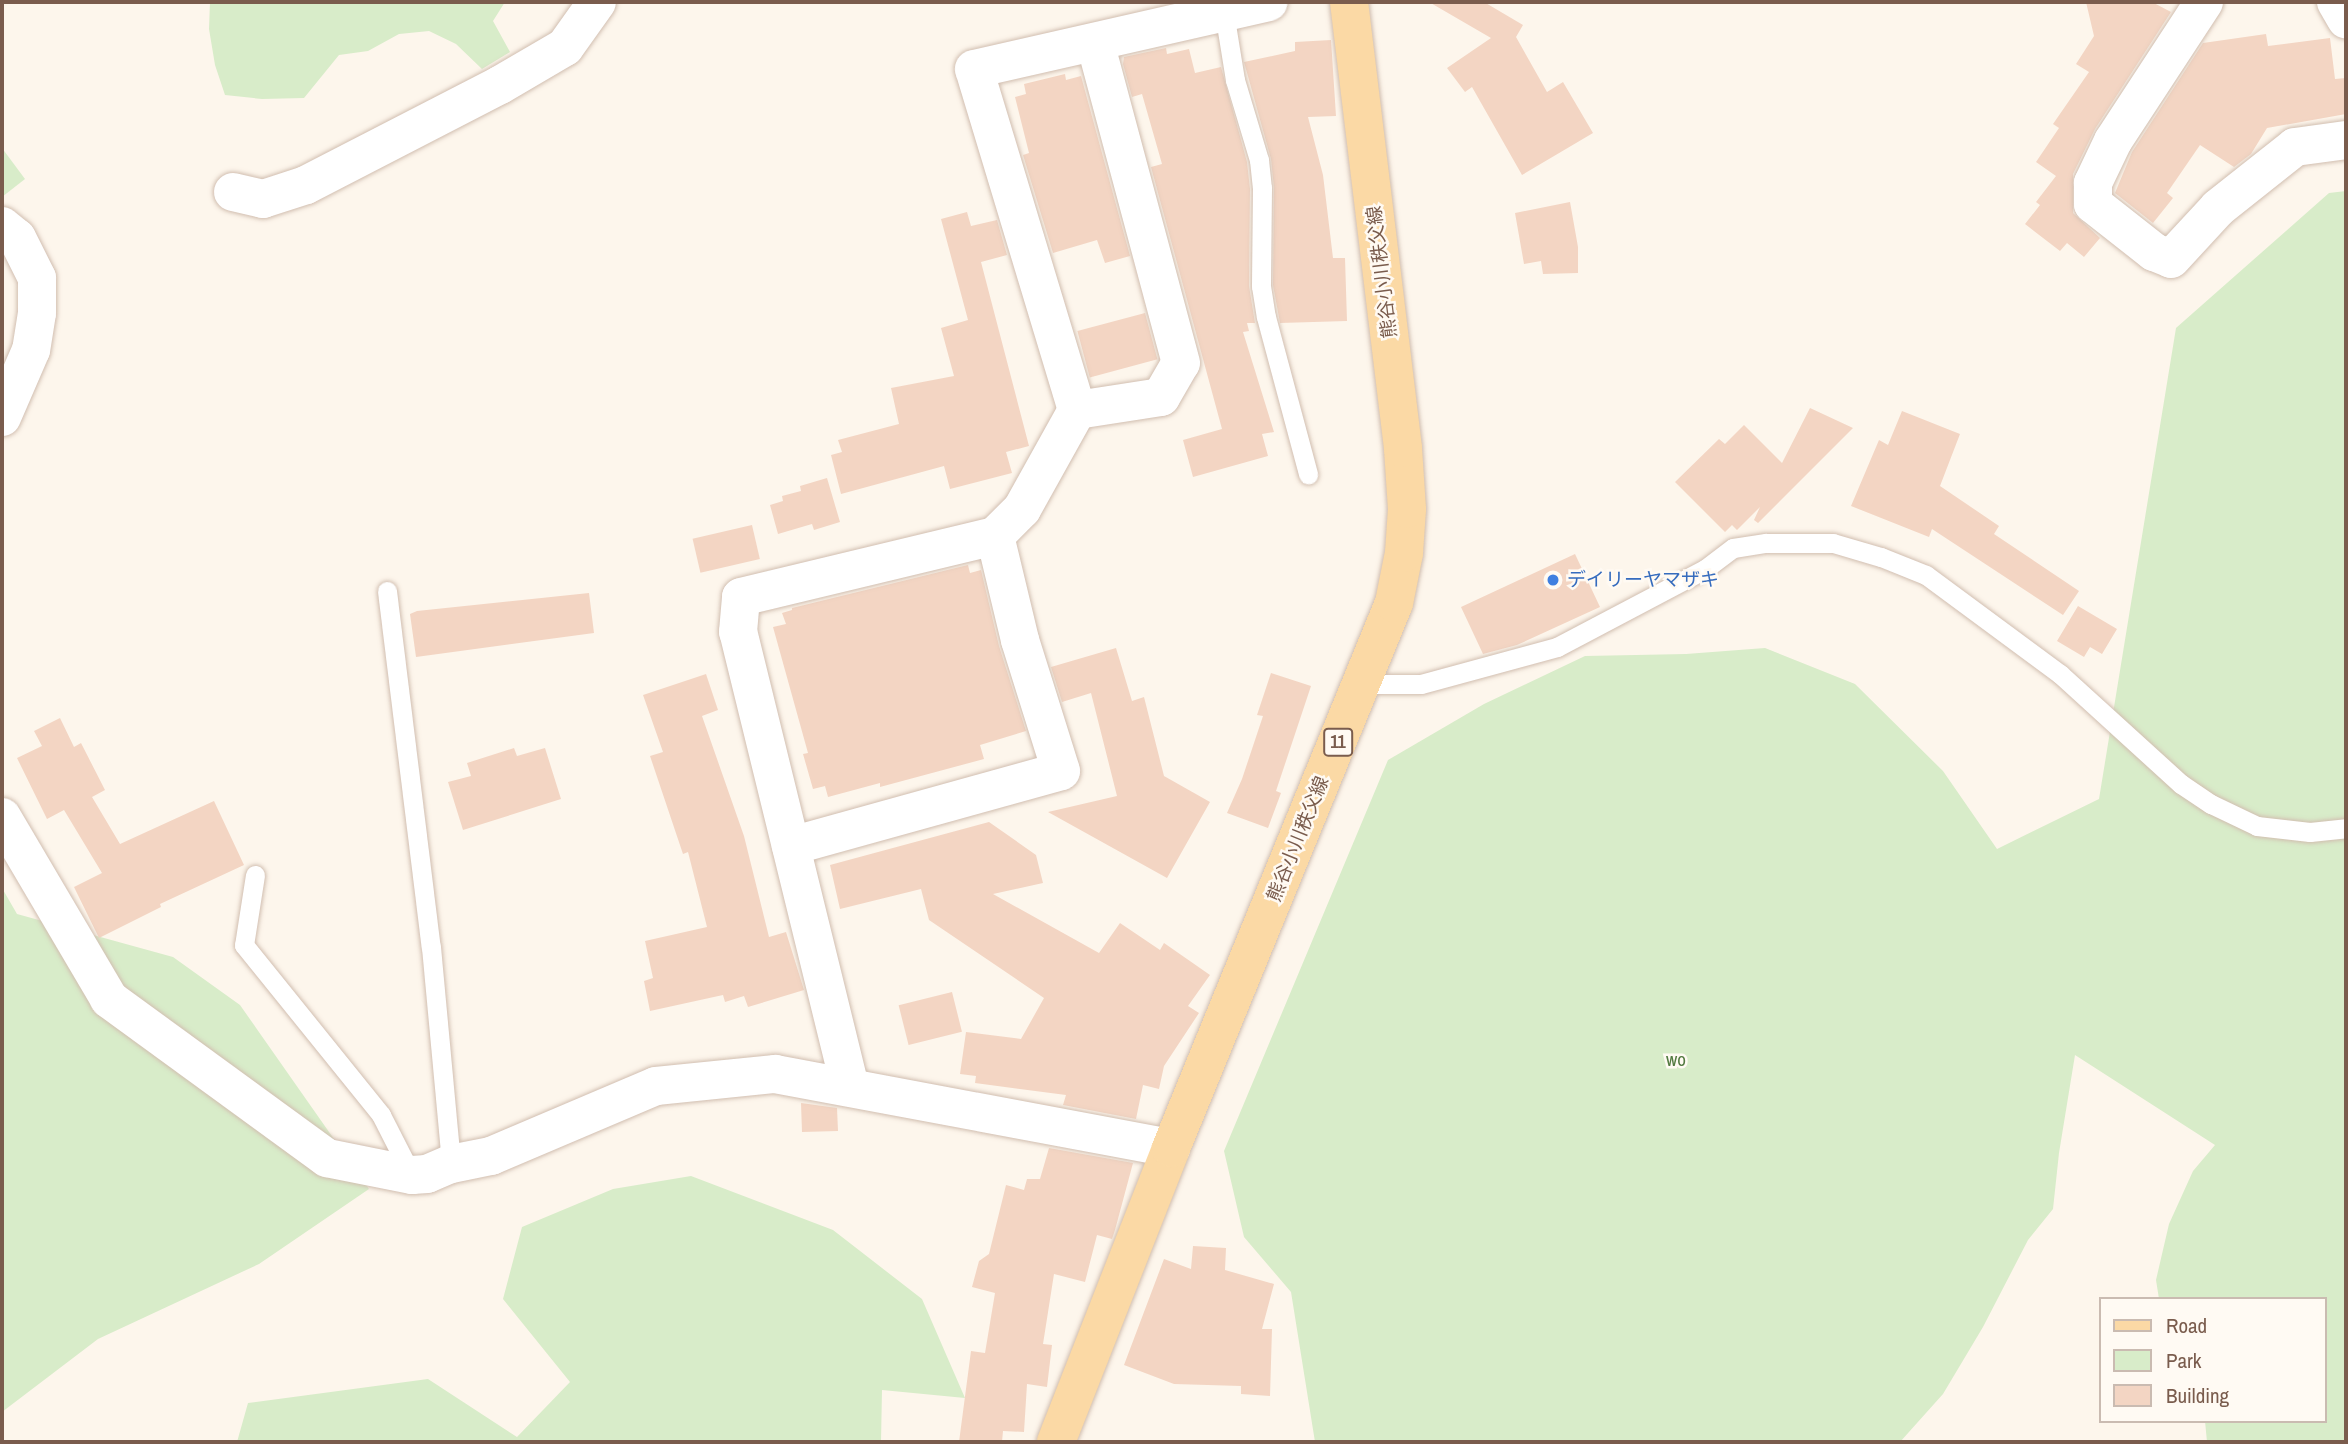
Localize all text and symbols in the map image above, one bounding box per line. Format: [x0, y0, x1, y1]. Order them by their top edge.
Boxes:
street label: 熊谷小川秩父線 [1363, 205, 1401, 339]
place label: デイリーヤマザキ [1567, 569, 1719, 591]
marker: デイリーヤマザキ [1545, 572, 1561, 588]
road number: 11 [1322, 728, 1354, 756]
street label: 熊谷小川秩父線 [1263, 773, 1333, 905]
park label: wo [1666, 1049, 1686, 1071]
legend [2100, 1297, 2327, 1423]
text: Road [2166, 1311, 2207, 1340]
text: Park [2166, 1346, 2201, 1375]
text: Building [2166, 1381, 2229, 1410]

